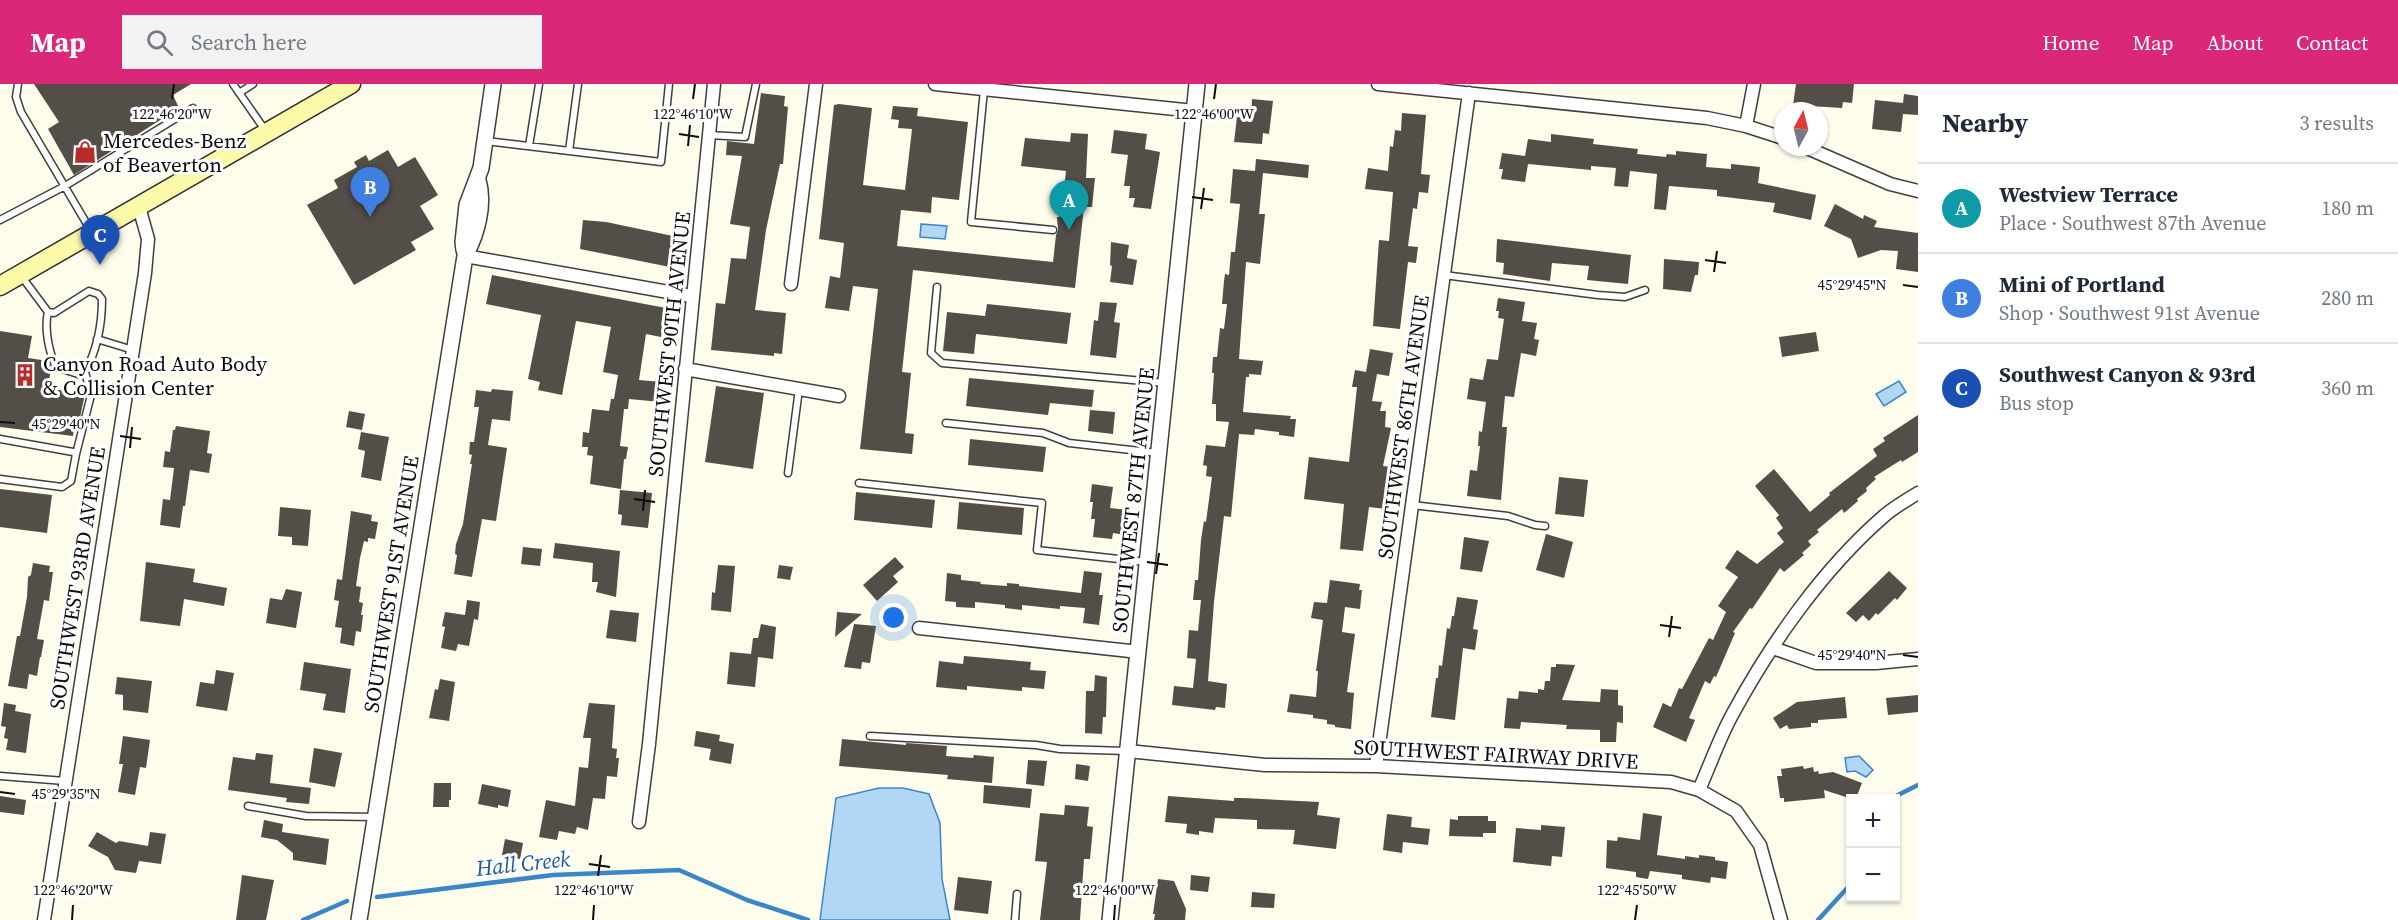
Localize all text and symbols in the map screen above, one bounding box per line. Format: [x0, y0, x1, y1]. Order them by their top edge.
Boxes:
search box [122, 15, 542, 69]
text: Map [30, 23, 86, 61]
icon: search [143, 26, 176, 59]
text: Search here [191, 27, 307, 57]
text: Home [2042, 28, 2100, 57]
text: Map [2133, 28, 2174, 57]
text: About [2207, 28, 2263, 57]
text: Contact [2296, 28, 2368, 57]
north arrow [1774, 102, 1828, 156]
text: 122°46'20"W [132, 103, 213, 124]
text: 122°46'10"W [653, 103, 734, 124]
text: 122°46'00"W [1174, 103, 1255, 124]
text: Nearby [1942, 105, 2028, 141]
text: 3 results [2299, 109, 2374, 137]
place label: Mercedes-Benz of Beaverton [103, 126, 247, 179]
shop icon: Mercedes-Benz of Beaverton [72, 139, 98, 165]
pin: B [350, 168, 389, 217]
text: Westview Terrace [1999, 179, 2178, 209]
pin: A [1050, 180, 1088, 230]
text: A [1955, 194, 1968, 222]
text: 180 m [2321, 194, 2374, 222]
text: Place · Southwest 87th Avenue [1999, 209, 2266, 237]
street label: SOUTHWEST 90TH AVENUE [641, 210, 697, 478]
pin: C [80, 216, 120, 265]
text: Mini of Portland [1999, 269, 2165, 299]
text: 45°29'45"N [1817, 274, 1887, 295]
text: B [1955, 284, 1968, 312]
text: 280 m [2321, 284, 2374, 312]
street label: SOUTHWEST 86TH AVENUE [1370, 293, 1436, 561]
text: Shop · Southwest 91st Avenue [1999, 299, 2260, 327]
place label: Canyon Road Auto Body & Collision Center [43, 349, 267, 402]
text: Southwest Canyon & 93rd [1999, 359, 2256, 389]
building icon: Canyon Road Auto Body & Collision Center [12, 362, 38, 388]
street label: SOUTHWEST 87TH AVENUE [1105, 366, 1161, 634]
text: C [1955, 374, 1968, 402]
text: 360 m [2321, 374, 2374, 402]
text: Bus stop [1999, 389, 2074, 417]
text: 45°29'40"N [31, 413, 101, 434]
street label: SOUTHWEST 93RD AVENUE [42, 445, 112, 711]
street label: SOUTHWEST 91ST AVENUE [356, 453, 426, 715]
your location [879, 603, 908, 632]
text: 45°29'40"N [1817, 644, 1887, 665]
street label: SOUTHWEST FAIRWAY DRIVE [1353, 732, 1639, 776]
text: 45°29'35"N [31, 783, 101, 804]
map controls [1846, 794, 1900, 902]
button: + [1846, 794, 1900, 848]
water label: Hall Creek [473, 843, 572, 883]
button: − [1846, 848, 1900, 902]
text: 122°46'20"W [33, 879, 114, 900]
text: 122°46'10"W [554, 879, 635, 900]
text: 122°46'00"W [1075, 879, 1156, 900]
text: 122°45'50"W [1597, 879, 1678, 900]

